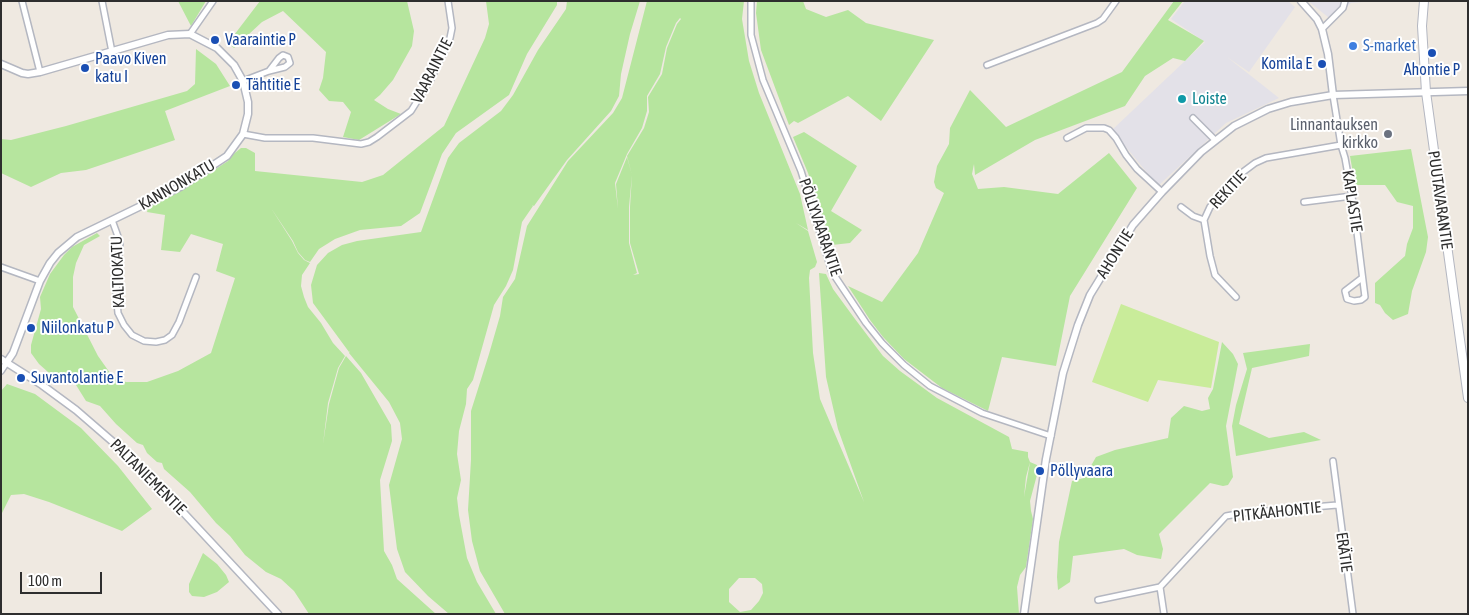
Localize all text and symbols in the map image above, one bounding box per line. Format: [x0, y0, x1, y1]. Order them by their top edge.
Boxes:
place label: Vaaraintie P [225, 30, 296, 50]
marker: Vaaraintie P [209, 34, 221, 46]
street label: VAARAINTIE [407, 35, 457, 107]
place label: S-market [1363, 36, 1416, 56]
marker: S-market [1347, 40, 1359, 52]
marker: Ahontie P [1426, 47, 1438, 59]
place label: Paavo Kiven katu I [95, 49, 167, 87]
place label: Komila E [1261, 54, 1312, 74]
marker: Komila E [1316, 58, 1328, 70]
place label: Ahontie P [1404, 60, 1460, 80]
marker: Paavo Kiven katu I [79, 62, 91, 74]
place label: Tähtitie E [246, 75, 300, 95]
marker: Tähtitie E [230, 79, 242, 91]
place label: Loiste [1192, 89, 1227, 109]
marker: Loiste [1176, 93, 1188, 105]
place label: Linnantauksen kirkko [1290, 115, 1378, 153]
marker: Linnantauksen kirkko [1382, 128, 1394, 140]
street label: PUUTAVARANTIE [1424, 150, 1456, 250]
street label: KANNONKATU [135, 155, 219, 215]
street label: REKITIE [1206, 167, 1250, 213]
street label: KAPLASTIE [1338, 169, 1366, 233]
street label: PÖLLYVAARANTIE [794, 176, 846, 278]
street label: AHONTIE [1093, 226, 1137, 282]
street label: KALTIOKATU [107, 235, 129, 309]
place label: Niilonkatu P [41, 318, 114, 338]
marker: Niilonkatu P [25, 322, 37, 334]
place label: Suvantolantie E [31, 368, 123, 388]
marker: Suvantolantie E [15, 372, 27, 384]
street label: PALTANIEMENTIE [106, 435, 190, 519]
place label: Pöllyvaara [1050, 461, 1113, 481]
marker: Pöllyvaara [1034, 465, 1046, 477]
street label: PITKÄAHONTIE [1232, 498, 1322, 526]
street label: ERÄTIE [1332, 531, 1356, 573]
scale bar [22, 562, 105, 594]
text: 100 m [28, 572, 62, 589]

